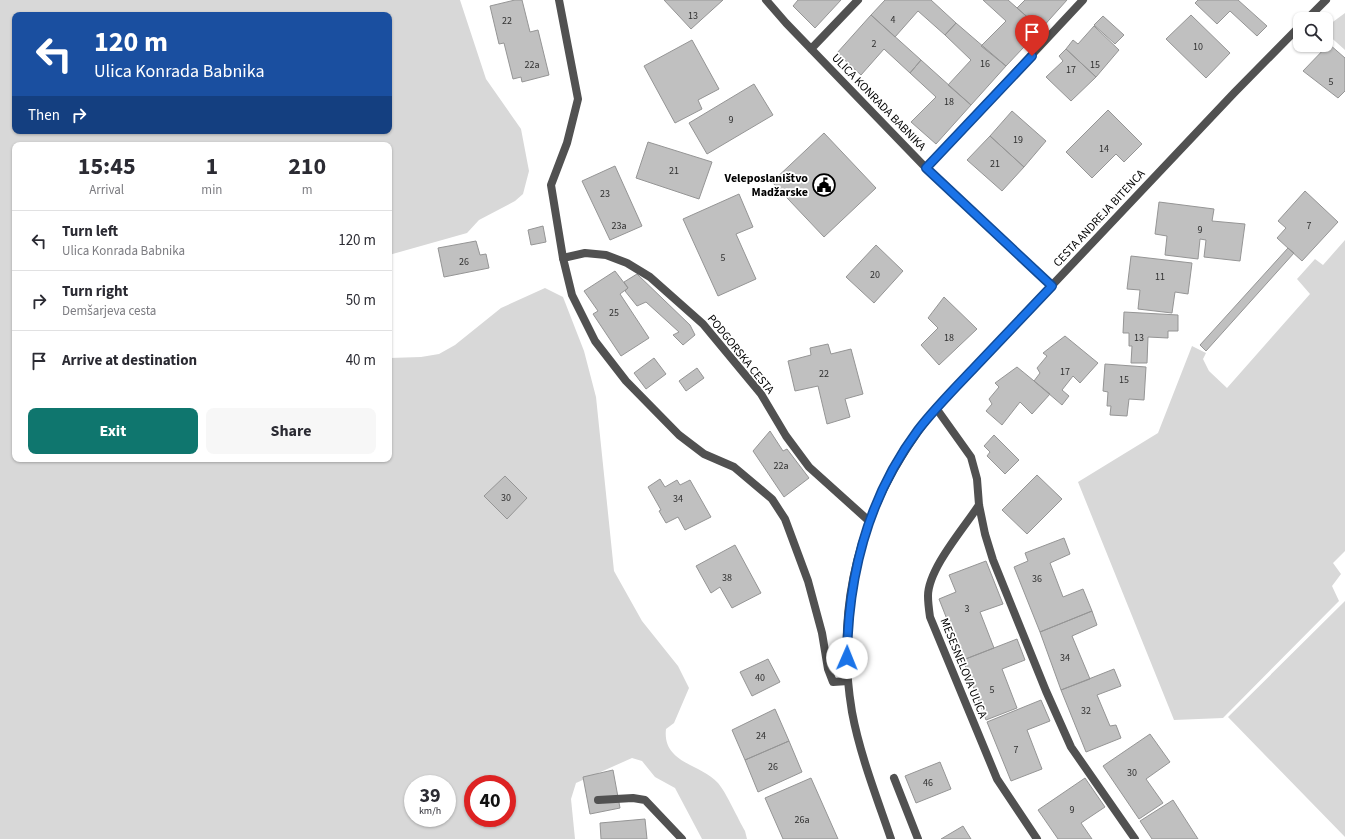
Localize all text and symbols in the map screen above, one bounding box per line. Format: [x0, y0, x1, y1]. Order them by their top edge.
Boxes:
house number: 13 [688, 9, 698, 23]
map controls [1293, 12, 1333, 52]
button: search [1293, 12, 1333, 52]
house number: 4 [891, 13, 896, 27]
house number: 22 [502, 14, 512, 28]
pin [1015, 15, 1049, 56]
icon: arrive [1021, 21, 1043, 43]
text: 120 m [94, 22, 168, 62]
icon: left [28, 28, 80, 80]
house number: 2 [872, 37, 877, 51]
house number: 10 [1193, 40, 1203, 54]
street label: ULICA KONRADA BABNIKA [828, 50, 930, 155]
house number: 16 [980, 57, 990, 71]
house number: 22a [525, 58, 539, 72]
house number: 15 [1090, 58, 1100, 72]
text: Ulica Konrada Babnika [94, 59, 264, 84]
house number: 17 [1066, 63, 1076, 77]
house number: 5 [1329, 75, 1334, 89]
house number: 18 [944, 95, 954, 109]
icon: right [68, 104, 90, 126]
text: Then [28, 105, 60, 126]
house number: 9 [729, 113, 734, 127]
house number: 19 [1013, 133, 1023, 147]
house number: 14 [1099, 142, 1109, 156]
text: 15:45 [78, 149, 136, 184]
text: 1 [206, 149, 218, 184]
text: 210 [288, 149, 326, 184]
house number: 21 [990, 157, 1000, 171]
house number: 21 [669, 164, 679, 178]
street label: CESTA ANDREJA BITENCA [1050, 165, 1149, 271]
place label: Veleposlaništvo Madžarske [723, 170, 808, 201]
public building icon: Veleposlaništvo Madžarske [811, 172, 837, 198]
text: Arrival [89, 181, 124, 199]
text: min [201, 181, 222, 199]
text: m [302, 181, 313, 199]
house number: 23 [600, 187, 610, 201]
house number: 23a [612, 219, 626, 233]
house number: 7 [1307, 219, 1312, 233]
text: Turn left [62, 221, 118, 242]
house number: 9 [1198, 223, 1203, 237]
icon: left [28, 230, 50, 252]
text: 120 m [338, 230, 376, 251]
text: Ulica Konrada Babnika [62, 242, 185, 260]
house number: 5 [721, 251, 726, 265]
house number: 26 [459, 255, 469, 269]
house number: 20 [870, 268, 880, 282]
house number: 11 [1155, 270, 1165, 284]
text: Turn right [62, 281, 128, 302]
icon: right [28, 290, 50, 312]
text: 50 m [346, 290, 376, 311]
text: Demšarjeva cesta [62, 302, 156, 320]
house number: 25 [609, 306, 619, 320]
street label: PODGORSKA CESTA [703, 311, 778, 398]
house number: 18 [944, 331, 954, 345]
house number: 13 [1134, 331, 1144, 345]
icon: arrive [28, 350, 50, 372]
text: Arrive at destination [62, 350, 197, 371]
text: 40 m [346, 350, 376, 371]
house number: 17 [1060, 365, 1070, 379]
house number: 22 [819, 367, 829, 381]
house number: 15 [1119, 373, 1129, 387]
button: Exit [28, 408, 198, 454]
button: Share [206, 408, 376, 454]
house number: 22a [774, 459, 788, 473]
house number: 30 [501, 491, 511, 505]
house number: 34 [673, 492, 683, 506]
house number: 38 [722, 571, 732, 585]
house number: 36 [1032, 572, 1042, 586]
house number: 3 [965, 602, 970, 616]
street label: MESESNELOVA ULICA [936, 616, 992, 721]
position arrow [826, 637, 868, 679]
house number: 34 [1060, 651, 1070, 665]
house number: 40 [755, 671, 765, 685]
house number: 5 [990, 683, 995, 697]
house number: 32 [1081, 704, 1091, 718]
house number: 24 [756, 729, 766, 743]
house number: 7 [1014, 743, 1019, 757]
house number: 26 [768, 760, 778, 774]
house number: 30 [1127, 766, 1137, 780]
speed limit sign: 40 [464, 775, 516, 827]
house number: 46 [923, 776, 933, 790]
text: 39 [419, 782, 441, 810]
house number: 9 [1070, 803, 1075, 817]
text: km/h [419, 804, 441, 818]
house number: 26a [795, 813, 809, 827]

